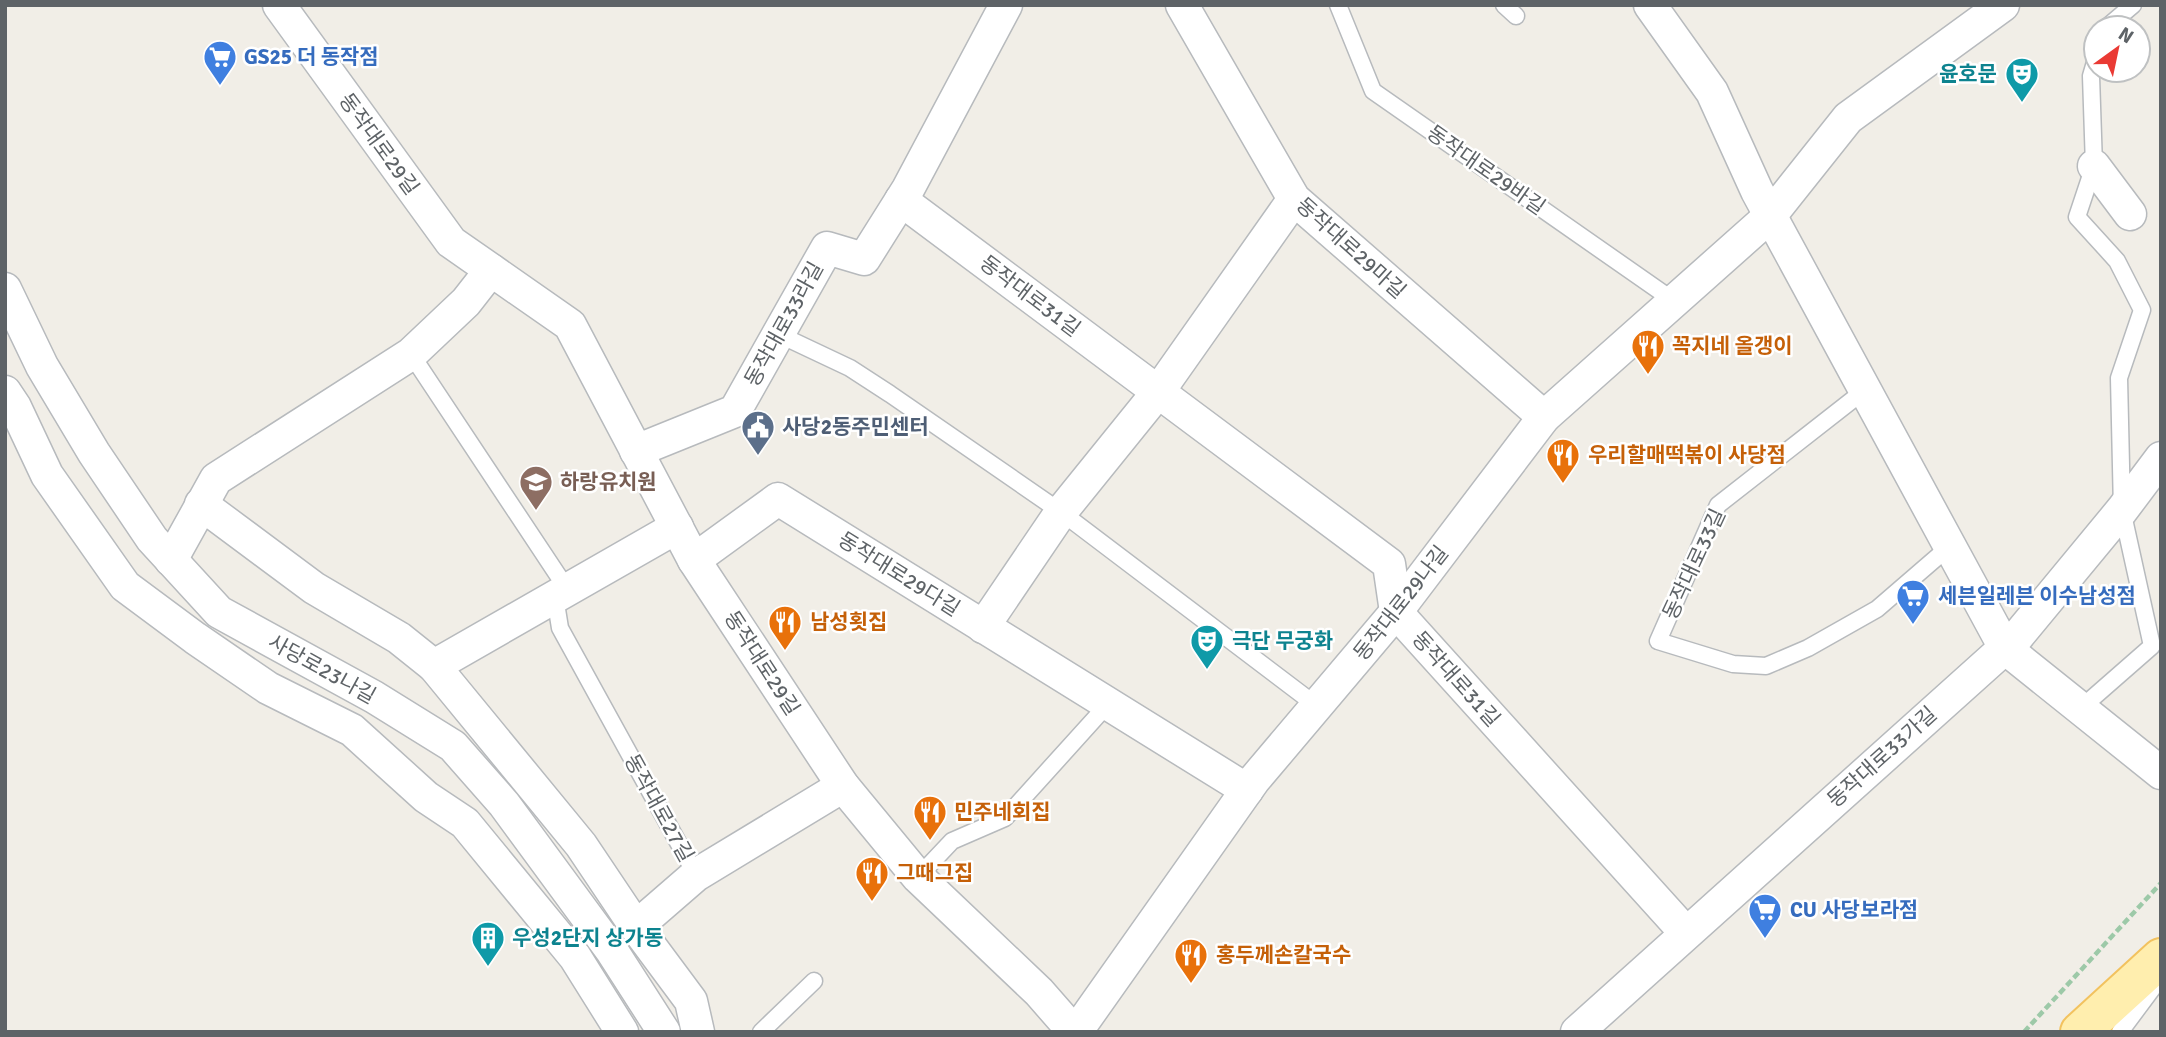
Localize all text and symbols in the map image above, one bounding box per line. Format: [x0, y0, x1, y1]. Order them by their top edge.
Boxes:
north arrow [2082, 14, 2152, 84]
text: N [2114, 22, 2138, 49]
supermarket icon: GS25 더 동작점 [201, 38, 239, 87]
place label: GS25 더 동작점 [244, 44, 379, 70]
theatre icon: 윤호문 [2003, 55, 2041, 104]
place label: 윤호문 [1939, 61, 1997, 87]
street label: 동작대로29길 [333, 88, 425, 200]
street label: 동작대로29바길 [1422, 120, 1550, 220]
street label: 동작대로29마길 [1291, 192, 1411, 304]
street label: 동작대로31길 [975, 250, 1085, 342]
street label: 동작대로33라길 [739, 257, 829, 391]
restaurant icon: 꼭지네 올갱이 [1629, 327, 1667, 376]
place label: 꼭지네 올갱이 [1672, 333, 1793, 359]
public building icon: 사당2동주민센터 [739, 408, 777, 457]
place label: 사당2동주민센터 [782, 414, 929, 440]
restaurant icon: 우리할매떡볶이 사당점 [1544, 436, 1582, 485]
place label: 우리할매떡볶이 사당점 [1588, 442, 1786, 468]
school or university icon: 하랑유치원 [517, 463, 555, 512]
place label: 하랑유치원 [560, 469, 657, 495]
street label: 동작대로33길 [1657, 504, 1731, 624]
street label: 동작대로29다길 [833, 526, 965, 622]
street label: 동작대로29나길 [1348, 540, 1454, 666]
supermarket icon: 세븐일레븐 이수남성점 [1894, 577, 1932, 626]
place label: 세븐일레븐 이수남성점 [1938, 583, 2136, 609]
restaurant icon: 남성횟집 [766, 603, 804, 652]
street label: 동작대로29길 [719, 606, 805, 720]
place label: 남성횟집 [810, 609, 887, 635]
theatre icon: 극단 무궁화 [1188, 622, 1226, 671]
street label: 동작대로31길 [1406, 626, 1506, 732]
place label: 극단 무궁화 [1232, 628, 1333, 654]
street label: 사당로23나길 [264, 629, 380, 709]
street label: 동작대로33가길 [1822, 701, 1942, 813]
street label: 동작대로27길 [619, 750, 699, 866]
restaurant icon: 민주네회집 [911, 793, 949, 842]
place label: 민주네회집 [954, 799, 1051, 825]
restaurant icon: 그때그집 [853, 854, 891, 903]
place label: 그때그집 [896, 860, 973, 886]
supermarket icon: CU 사당보라점 [1746, 891, 1784, 940]
place label: CU 사당보라점 [1790, 897, 1918, 923]
building icon: 우성2단지 상가동 [469, 919, 507, 968]
place label: 우성2단지 상가동 [512, 925, 663, 951]
restaurant icon: 홍두께손칼국수 [1172, 936, 1210, 985]
place label: 홍두께손칼국수 [1216, 942, 1351, 968]

